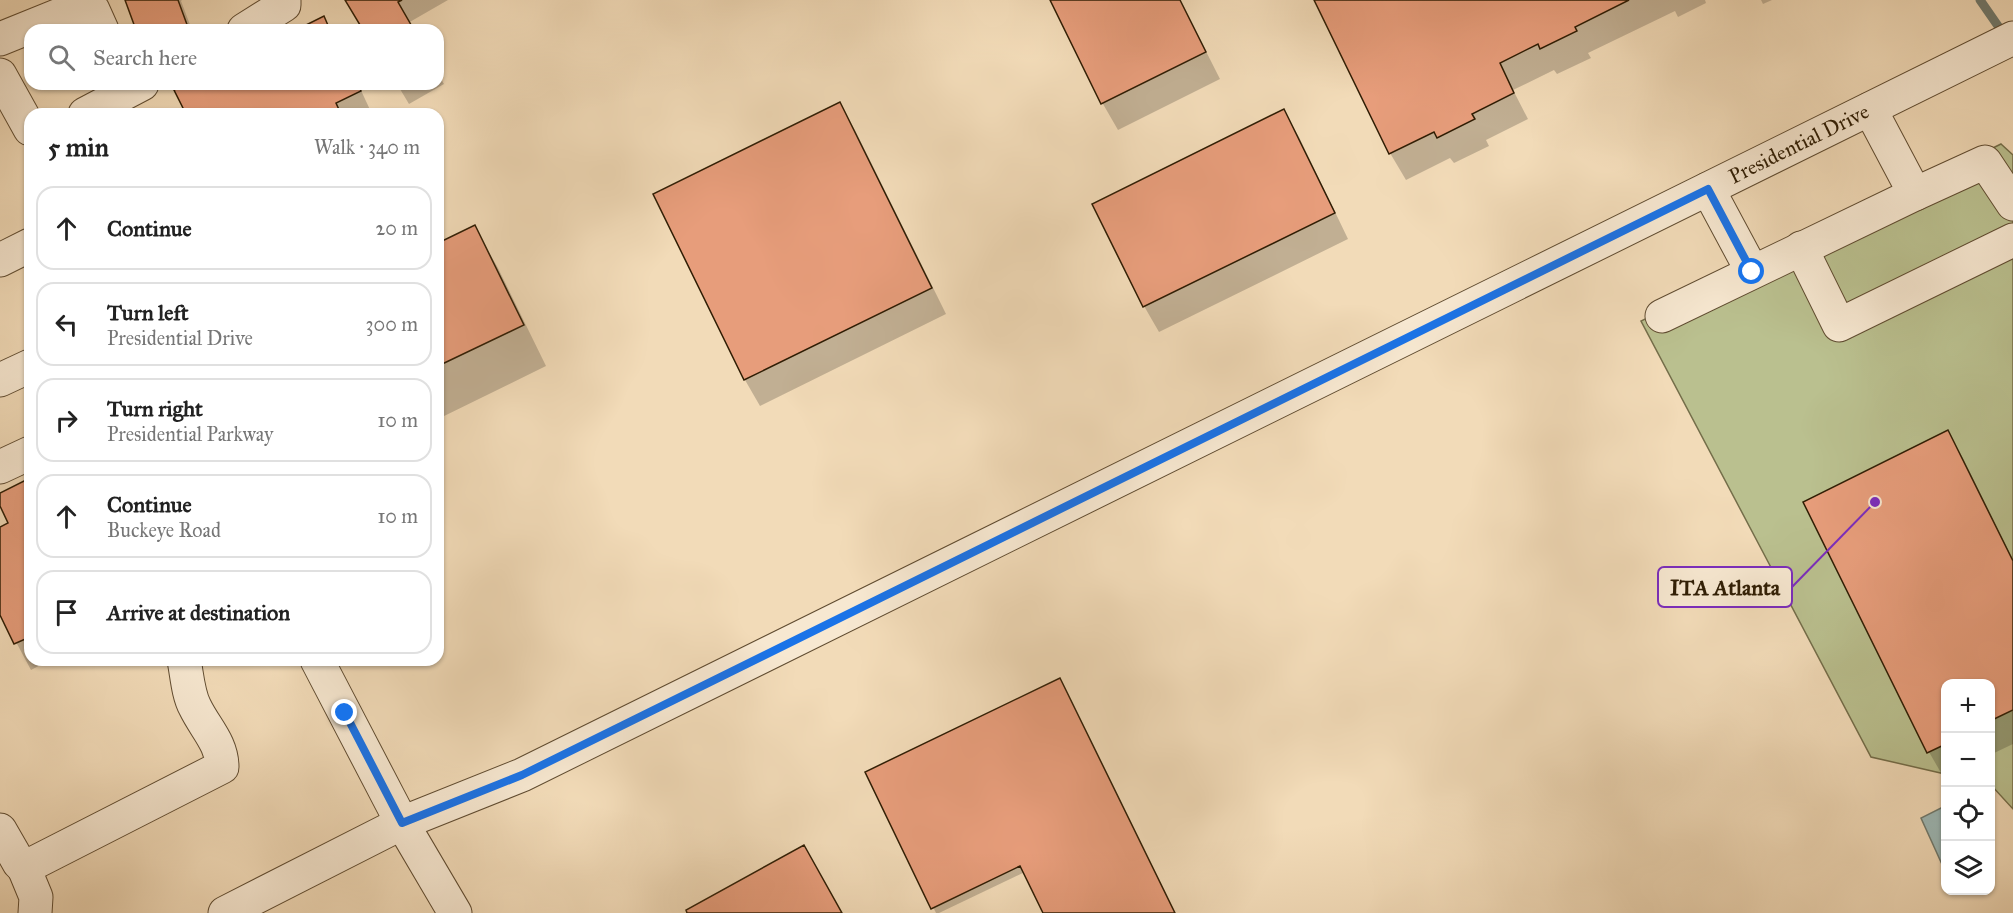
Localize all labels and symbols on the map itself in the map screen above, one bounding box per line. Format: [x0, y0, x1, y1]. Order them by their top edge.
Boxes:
street label: Presidential Drive [1724, 98, 1873, 190]
route start [1738, 258, 1764, 284]
callout: ITA Atlanta [1658, 567, 1792, 607]
text: ITA Atlanta [1670, 574, 1781, 601]
route end [331, 699, 357, 725]

